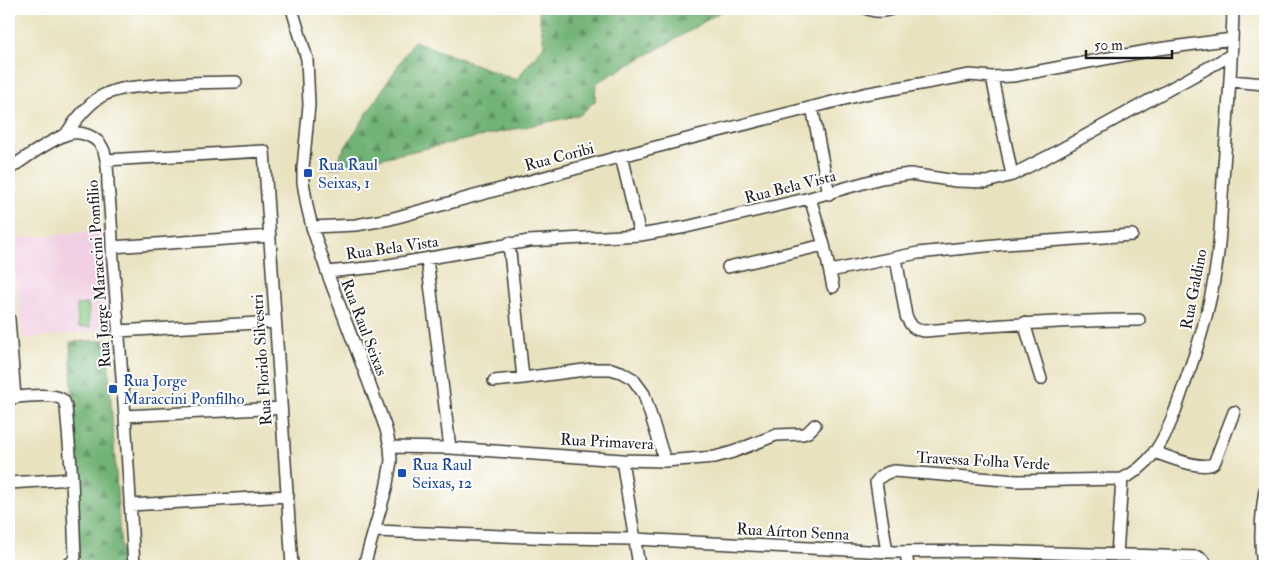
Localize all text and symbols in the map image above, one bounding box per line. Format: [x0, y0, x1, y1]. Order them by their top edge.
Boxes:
scale bar [1086, 28, 1173, 60]
text: 50 m [1094, 36, 1123, 55]
street label: Rua Coribi [522, 138, 596, 176]
place label: Rua Raul Seixas, 1 [318, 155, 378, 193]
street label: Rua Bela Vista [742, 166, 838, 208]
marker: Rua Raul Seixas, 1 [302, 167, 314, 179]
street label: Rua Jorge Maraccini Pomfilio [82, 179, 117, 369]
street label: Rua Bela Vista [344, 232, 440, 264]
street label: Rua Galdino [1176, 247, 1212, 331]
street label: Rua Raul Seixas [336, 276, 392, 379]
street label: Rua Florido Silvestri [247, 293, 277, 426]
place label: Rua Jorge Maraccini Ponfilho [123, 371, 245, 409]
marker: Rua Jorge Maraccini Ponfilho [107, 383, 119, 395]
street label: Rua Primavera [560, 430, 655, 454]
street label: Travessa Folha Verde [916, 448, 1050, 474]
place label: Rua Raul Seixas, 12 [412, 455, 472, 493]
marker: Rua Raul Seixas, 12 [396, 467, 408, 479]
street label: Rua Aírton Senna [736, 519, 850, 545]

